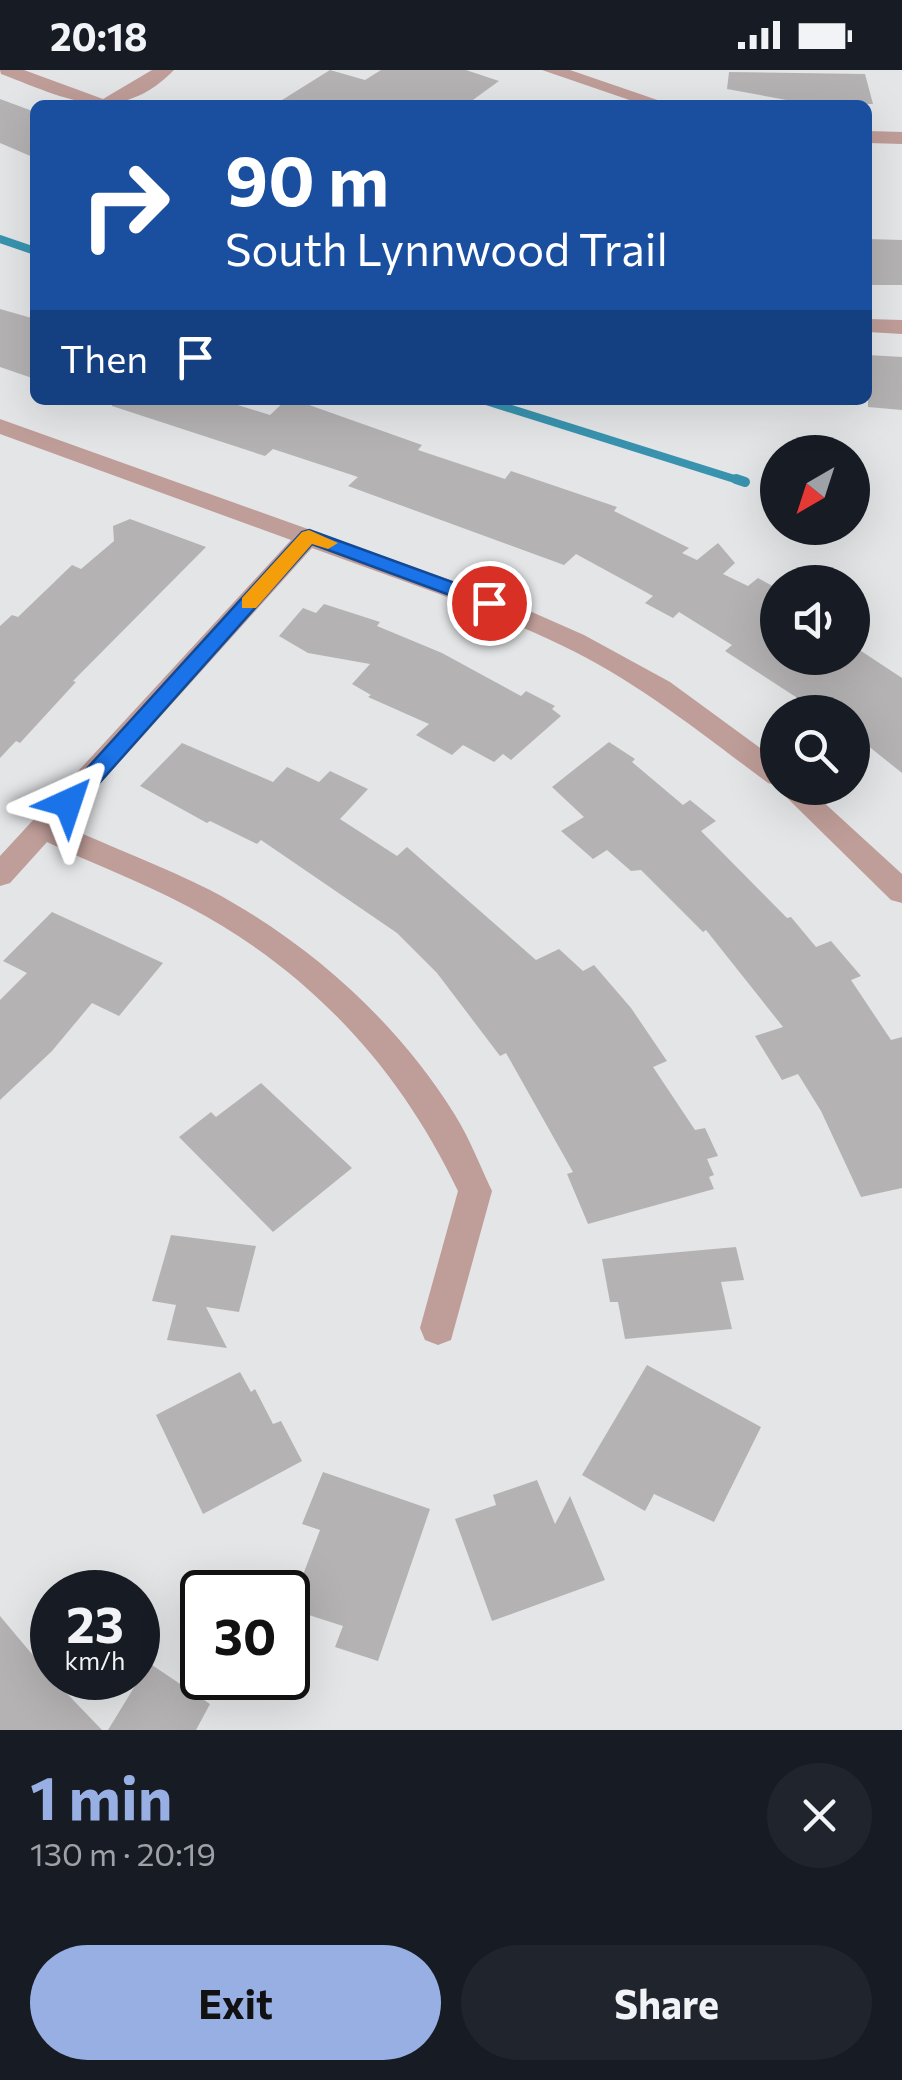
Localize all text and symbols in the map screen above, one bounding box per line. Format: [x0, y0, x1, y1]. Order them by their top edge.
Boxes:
text: 20:18 [50, 12, 147, 59]
text: 90 m [225, 135, 389, 220]
icon: right [60, 140, 190, 270]
text: South Lynnwood Trail [225, 220, 668, 275]
icon: arrive [168, 330, 223, 385]
text: Then [60, 334, 148, 381]
north arrow [760, 435, 870, 545]
map controls [760, 435, 870, 805]
pin [447, 561, 532, 646]
button: sound [760, 565, 870, 675]
icon: arrive [462, 576, 517, 631]
button: search [760, 695, 870, 805]
position arrow [16, 751, 120, 855]
speed limit sign: 30 [180, 1570, 310, 1700]
text: 23 [66, 1592, 124, 1653]
text: km/h [65, 1645, 125, 1675]
text: 1 min [30, 1759, 172, 1832]
button: close [767, 1763, 872, 1868]
text: 130 m · 20:19 [30, 1833, 216, 1873]
button: Exit [30, 1945, 441, 2060]
button: Share [461, 1945, 872, 2060]

